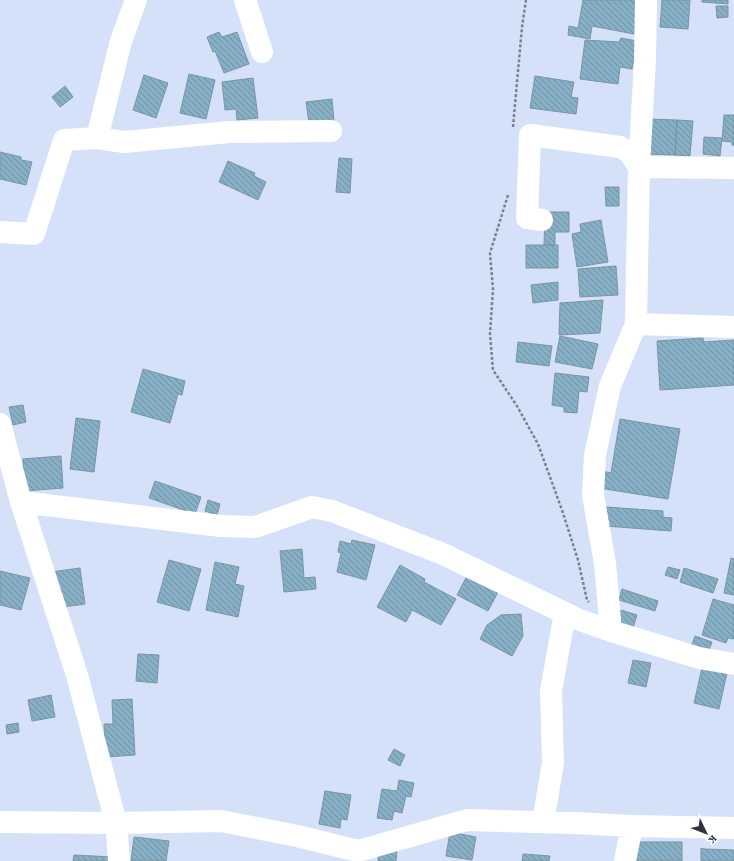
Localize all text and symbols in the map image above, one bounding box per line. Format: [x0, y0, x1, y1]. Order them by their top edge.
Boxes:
north arrow [686, 813, 726, 853]
text: K [706, 833, 720, 847]

